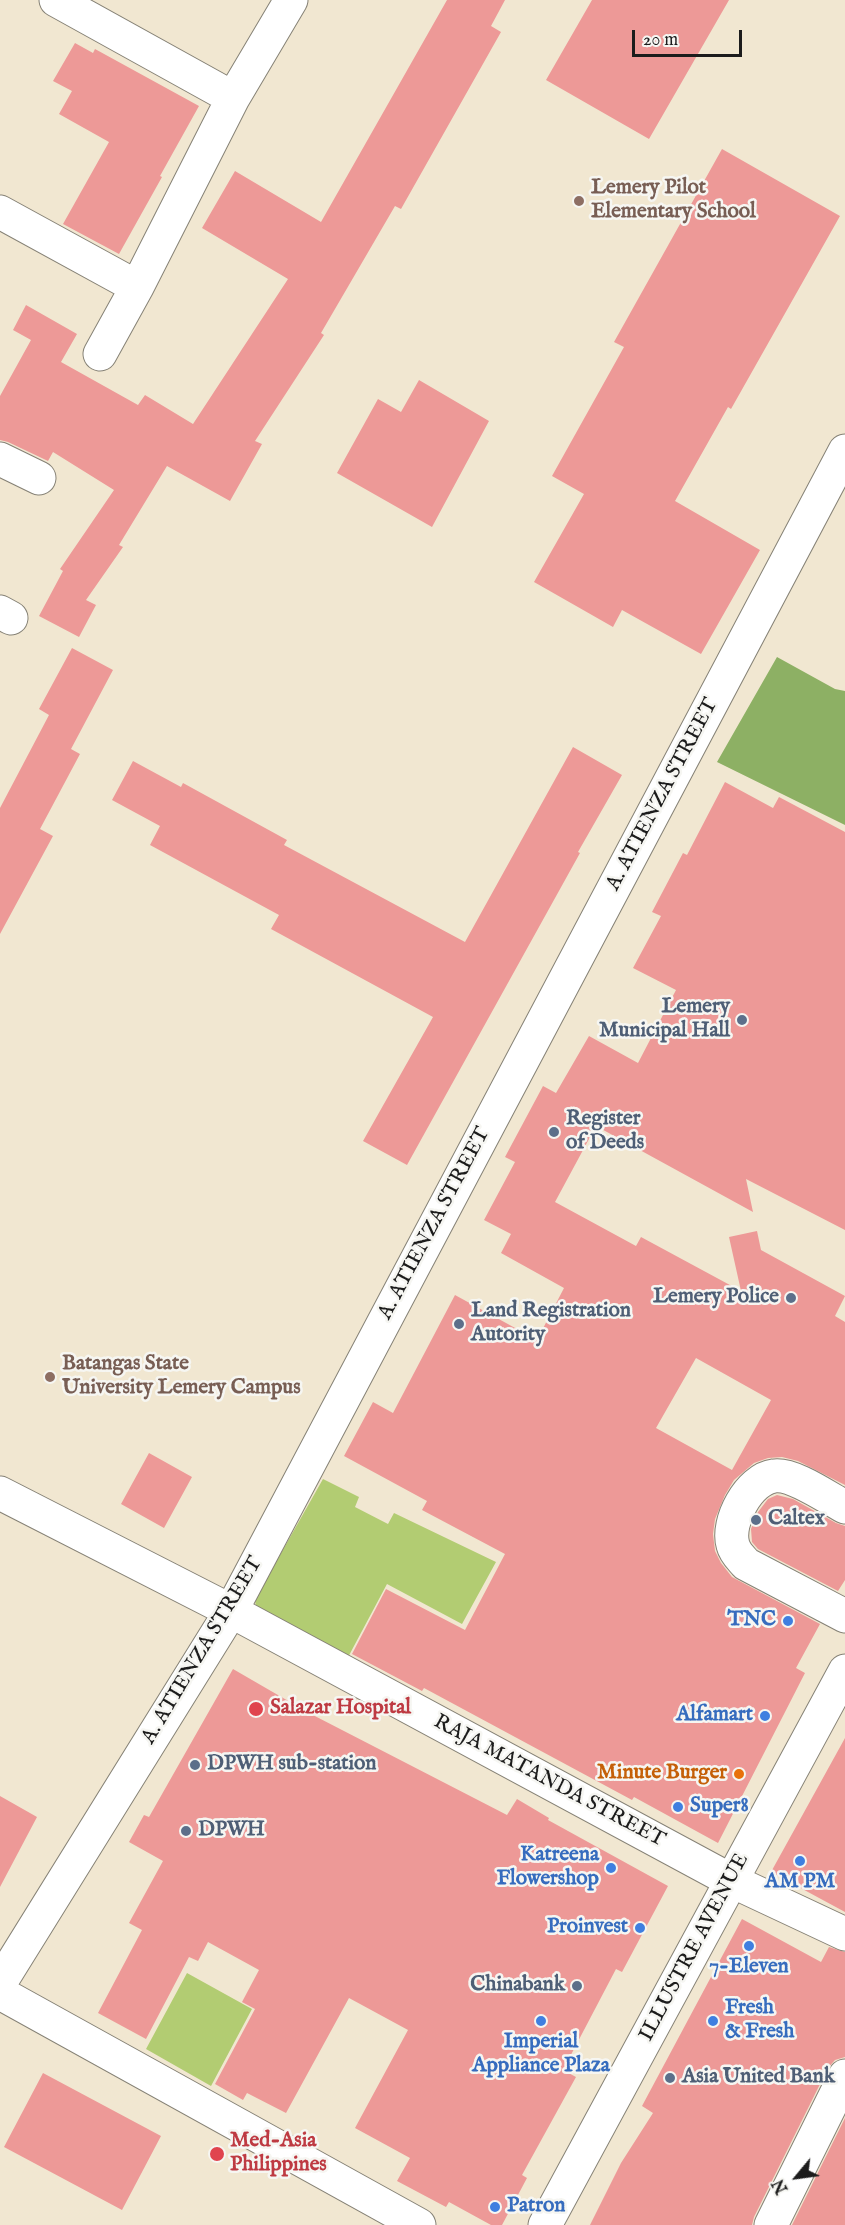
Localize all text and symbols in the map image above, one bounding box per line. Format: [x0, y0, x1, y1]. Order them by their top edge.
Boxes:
scale bar [635, 18, 744, 56]
text: 20 m [643, 29, 678, 52]
place label: Lemery Pilot Elementary School [591, 176, 756, 226]
marker: Lemery Pilot Elementary School [572, 194, 586, 208]
street label: A. ATIENZA STREET [602, 695, 724, 895]
place label: Lemery Municipal Hall [599, 995, 730, 1045]
marker: Lemery Municipal Hall [735, 1013, 749, 1027]
place label: Register of Deeds [566, 1107, 644, 1157]
street label: A. ATIENZA STREET [374, 1124, 496, 1324]
marker: Register of Deeds [547, 1125, 561, 1139]
place label: Lemery Police [653, 1285, 779, 1311]
marker: Lemery Police [784, 1291, 798, 1305]
place label: Land Registration Autority [471, 1299, 631, 1349]
marker: Land Registration Autority [452, 1317, 466, 1331]
place label: Batangas State University Lemery Campus [62, 1352, 301, 1402]
marker: Batangas State University Lemery Campus [43, 1370, 57, 1384]
place label: Caltex [768, 1507, 825, 1533]
marker: Caltex [749, 1513, 763, 1527]
street label: A. ATIENZA STREET [137, 1553, 269, 1749]
place label: TNC [727, 1608, 776, 1634]
marker: TNC [781, 1614, 795, 1628]
place label: Salazar Hospital [270, 1696, 411, 1722]
marker: Salazar Hospital [247, 1700, 265, 1718]
place label: Alfamart [676, 1703, 753, 1729]
marker: Alfamart [758, 1709, 772, 1723]
street label: RAJA MATANDA STREET [429, 1710, 669, 1854]
place label: DPWH sub-station [207, 1752, 376, 1778]
marker: DPWH sub-station [188, 1758, 202, 1772]
place label: Minute Burger [597, 1761, 727, 1787]
marker: Minute Burger [732, 1767, 746, 1781]
place label: Super8 [690, 1794, 749, 1820]
marker: Super8 [671, 1800, 685, 1814]
place label: DPWH [198, 1818, 265, 1844]
marker: DPWH [179, 1824, 193, 1838]
place label: Katreena Flowershop [497, 1843, 599, 1893]
street label: ILLUSTRE AVENUE [635, 1850, 755, 2046]
marker: AM PM [793, 1854, 807, 1868]
marker: Katreena Flowershop [604, 1861, 618, 1875]
place label: AM PM [765, 1870, 835, 1896]
place label: Proinvest [547, 1915, 628, 1941]
marker: Proinvest [633, 1921, 647, 1935]
marker: 7-Eleven [742, 1939, 756, 1953]
place label: 7-Eleven [709, 1955, 789, 1981]
place label: Chinabank [470, 1973, 565, 1999]
marker: Chinabank [570, 1979, 584, 1993]
place label: Fresh & Fresh [725, 1996, 794, 2046]
marker: Imperial Appliance Plaza [534, 2014, 548, 2028]
marker: Fresh & Fresh [706, 2014, 720, 2028]
place label: Imperial Appliance Plaza [472, 2030, 610, 2080]
place label: Asia United Bank [682, 2065, 835, 2091]
marker: Asia United Bank [663, 2071, 677, 2085]
place label: Med-Asia Philippines [230, 2129, 327, 2179]
marker: Med-Asia Philippines [208, 2145, 226, 2163]
north arrow [767, 2147, 827, 2207]
text: N [769, 2175, 793, 2197]
place label: Patron [507, 2194, 565, 2220]
marker: Patron [488, 2200, 502, 2214]

